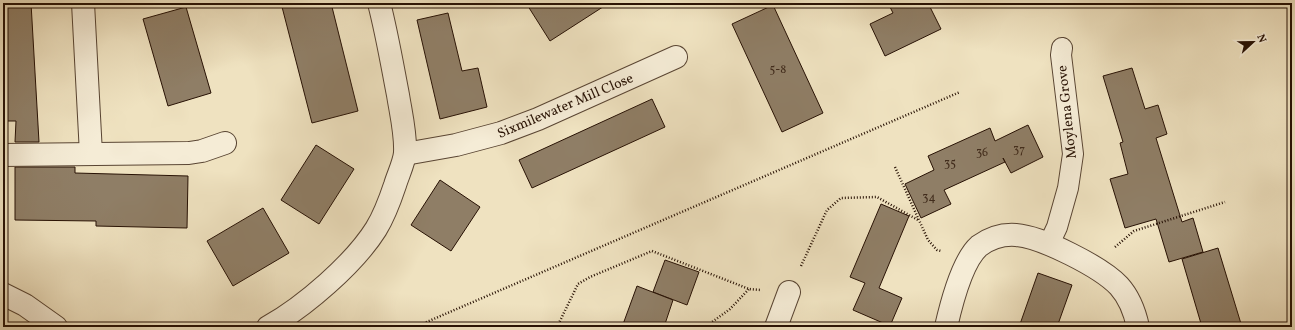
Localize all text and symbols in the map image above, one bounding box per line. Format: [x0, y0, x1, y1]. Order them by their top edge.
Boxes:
north arrow [1233, 22, 1273, 62]
text: N [1252, 32, 1269, 45]
house number: 5-8 [770, 62, 786, 78]
street label: Moylena Grove [1053, 64, 1082, 160]
street label: Sixmilewater Mill Close [495, 69, 637, 144]
house number: 37 [1013, 142, 1025, 158]
house number: 36 [976, 145, 988, 161]
house number: 35 [944, 156, 956, 172]
house number: 34 [922, 190, 936, 206]

